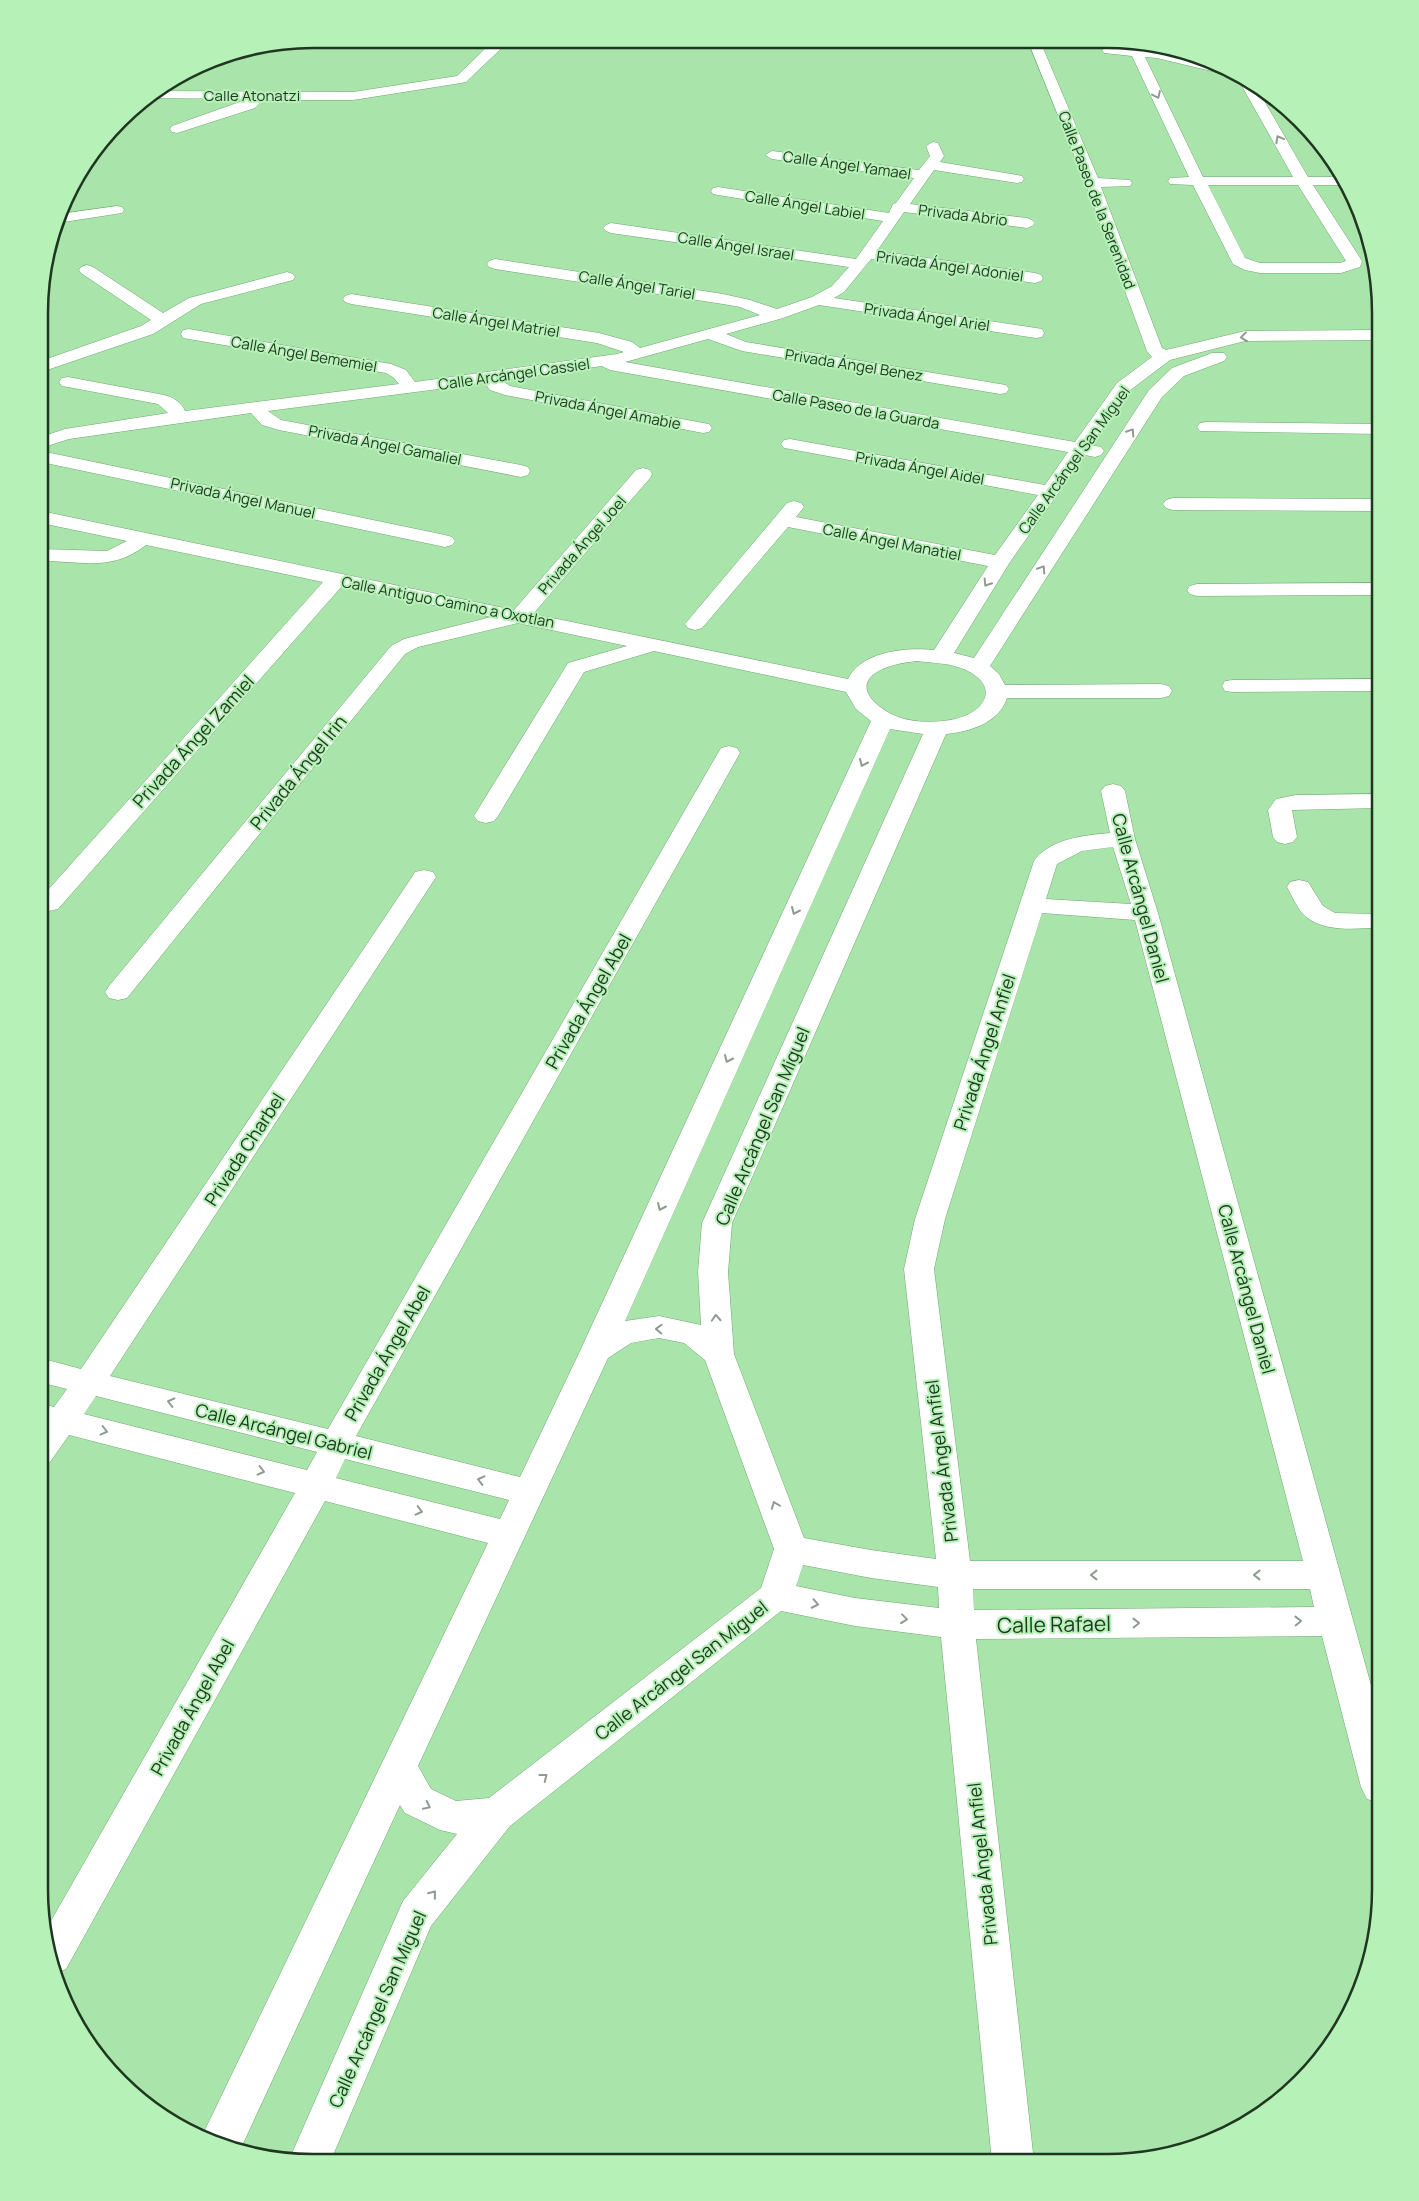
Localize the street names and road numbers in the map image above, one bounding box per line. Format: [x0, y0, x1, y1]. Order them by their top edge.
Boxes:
street label: Calle Atonatzi [204, 85, 300, 106]
street label: Calle Paseo de la Serenidad [1053, 108, 1141, 292]
street label: Calle Ángel Yamael [782, 146, 912, 184]
street label: Calle Ángel Labiel [744, 185, 866, 225]
street label: Privada Abrio [917, 199, 1009, 231]
street label: Calle Ángel Israel [676, 226, 796, 266]
street label: Privada Ángel Adoniel [875, 245, 1025, 287]
street label: Calle Ángel Tariel [577, 265, 697, 305]
street label: Privada Ángel Ariel [863, 298, 991, 336]
street label: Calle Ángel Matriel [431, 302, 561, 342]
street label: Calle Ángel Bememiel [229, 331, 379, 377]
street label: Privada Ángel Benez [783, 344, 925, 386]
street label: Calle Arcángel Cassiel [437, 353, 591, 395]
street label: Calle Arcángel San Miguel [1013, 382, 1135, 538]
street label: Calle Paseo de la Guarda [771, 384, 941, 434]
street label: Privada Ángel Amabie [533, 386, 683, 434]
street label: Privada Ángel Gamaliel [307, 420, 463, 470]
street label: Privada Ángel Aidel [854, 446, 986, 490]
street label: Privada Ángel Manuel [169, 472, 317, 524]
street label: Privada Ángel Joel [533, 491, 631, 599]
street label: Calle Ángel Manatiel [821, 518, 963, 566]
street label: Calle Antiguo Camino a Oxotlan [340, 571, 556, 633]
street label: Privada Ángel Zamiel [127, 670, 259, 812]
street label: Privada Ángel Irin [244, 710, 352, 834]
street label: Calle Arcángel Daniel [1107, 811, 1175, 985]
street label: Privada Ángel Abel [540, 929, 636, 1073]
street label: Privada Ángel Anfiel [947, 971, 1021, 1133]
street label: Calle Arcángel San Miguel [709, 1023, 815, 1229]
street label: Privada Charbel [199, 1088, 289, 1210]
street label: Calle Arcángel Daniel [1213, 1202, 1281, 1376]
street label: Privada Ángel Abel [339, 1281, 435, 1425]
street label: Privada Ángel Anfiel [919, 1379, 963, 1543]
street label: Calle Arcángel Gabriel [193, 1397, 375, 1465]
street label: Calle Arcángel San Miguel [589, 1595, 773, 1745]
street label: Calle Rafael [997, 1609, 1111, 1639]
street label: Privada Ángel Abel [145, 1635, 239, 1779]
street label: Privada Ángel Anfiel [962, 1782, 1002, 1946]
street label: Calle Arcángel San Miguel [323, 1907, 431, 2111]

